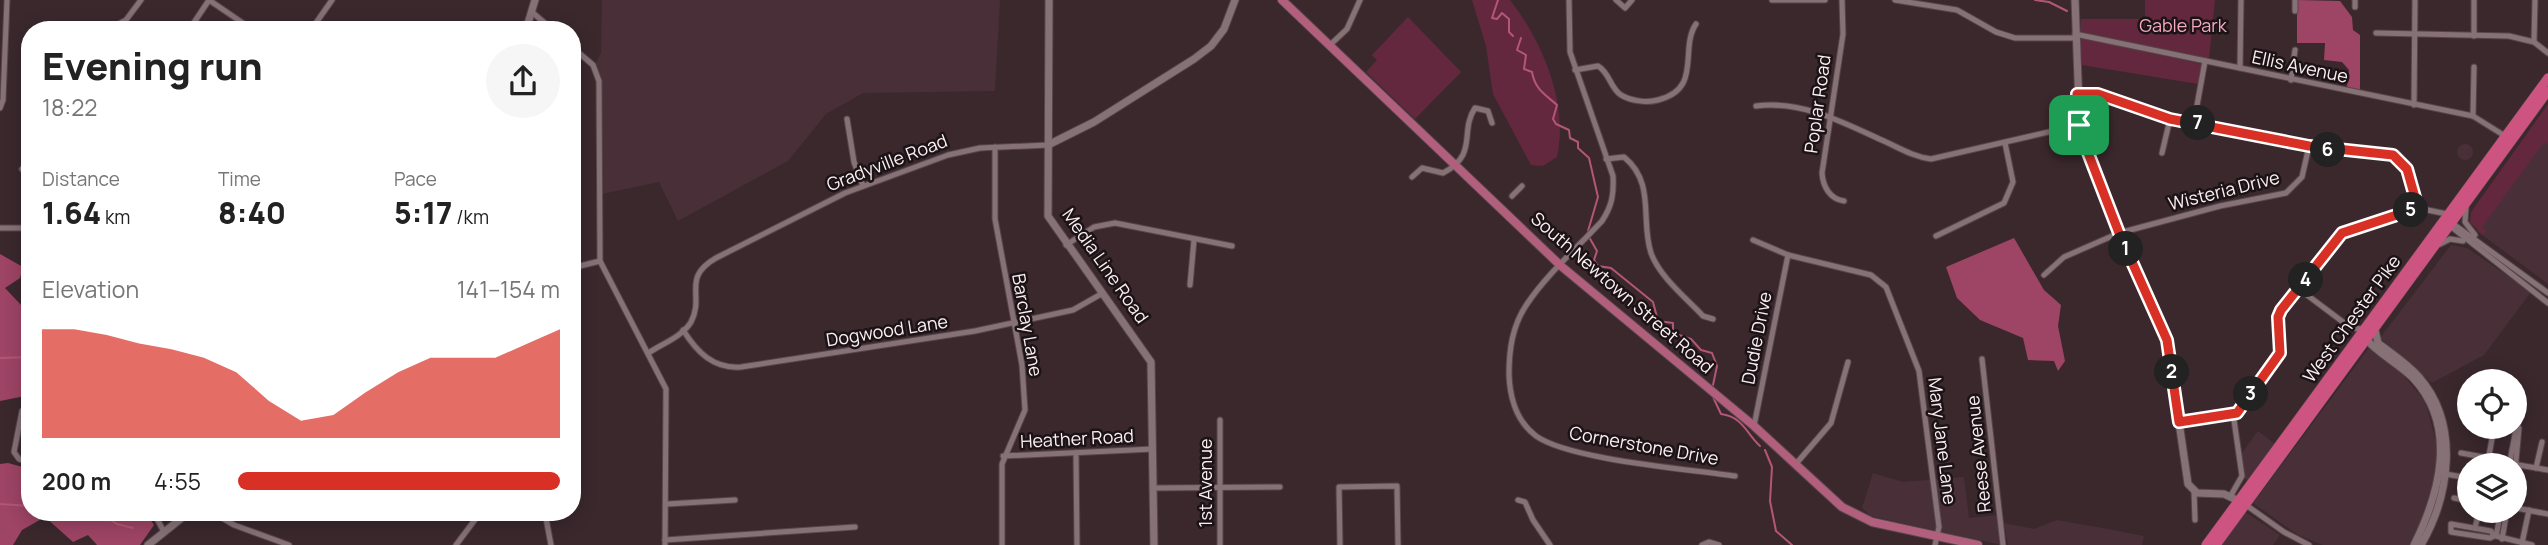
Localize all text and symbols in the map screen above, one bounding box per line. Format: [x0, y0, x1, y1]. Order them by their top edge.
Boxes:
park label: Gable Park [2139, 13, 2228, 37]
text: Evening run [42, 39, 263, 91]
button: share [486, 44, 560, 118]
street label: Ellis Avenue [2250, 44, 2350, 88]
street label: Poplar Road [1798, 53, 1836, 155]
text: 18:22 [42, 91, 97, 123]
pin [2049, 95, 2109, 155]
icon: arrive [2060, 106, 2098, 144]
pin: 7 [2180, 106, 2216, 140]
text: 7 [2192, 109, 2203, 135]
street label: Gradyville Road [823, 128, 950, 196]
pin: 6 [2310, 132, 2346, 168]
text: 6 [2322, 136, 2333, 162]
street label: Wisteria Drive [2166, 165, 2282, 215]
text: Distance [42, 166, 120, 192]
text: Time [218, 166, 261, 192]
text: Pace [394, 166, 437, 192]
text: 1.64 [42, 192, 101, 233]
text: 8:40 [218, 192, 286, 233]
text: 5:17 [394, 192, 452, 233]
pin: 5 [2394, 192, 2428, 228]
text: 5 [2405, 196, 2416, 222]
street label: Media Line Road [1057, 203, 1154, 328]
text: km [101, 204, 130, 230]
text: /km [452, 204, 489, 230]
street label: South Newtown Street Road [1526, 206, 1719, 378]
pin: 1 [2108, 232, 2144, 266]
text: 1 [2121, 235, 2130, 261]
street label: West Chester Pike [2297, 250, 2406, 387]
pin: 4 [2288, 262, 2324, 298]
text: 4 [2300, 266, 2311, 292]
street label: Barclay Lane [1007, 271, 1049, 378]
text: Elevation [42, 273, 139, 305]
text: 141–154 m [457, 273, 560, 305]
street label: Dudie Drive [1735, 289, 1777, 386]
street label: Dogwood Lane [824, 309, 949, 351]
pin: 2 [2154, 354, 2190, 390]
text: 2 [2166, 358, 2177, 384]
map controls [2457, 369, 2527, 523]
button: locate [2457, 369, 2527, 439]
street label: Mary Jane Lane [1923, 376, 1963, 506]
pin: 3 [2234, 376, 2268, 412]
text: 3 [2245, 380, 2256, 406]
street label: Reese Avenue [1960, 394, 1996, 514]
street label: Cornerstone Drive [1568, 420, 1721, 470]
street label: Heather Road [1019, 423, 1134, 453]
street label: 1st Avenue [1193, 439, 1217, 527]
button: layers [2457, 453, 2527, 523]
text: 200 m [42, 465, 111, 497]
text: 4:55 [154, 465, 201, 497]

